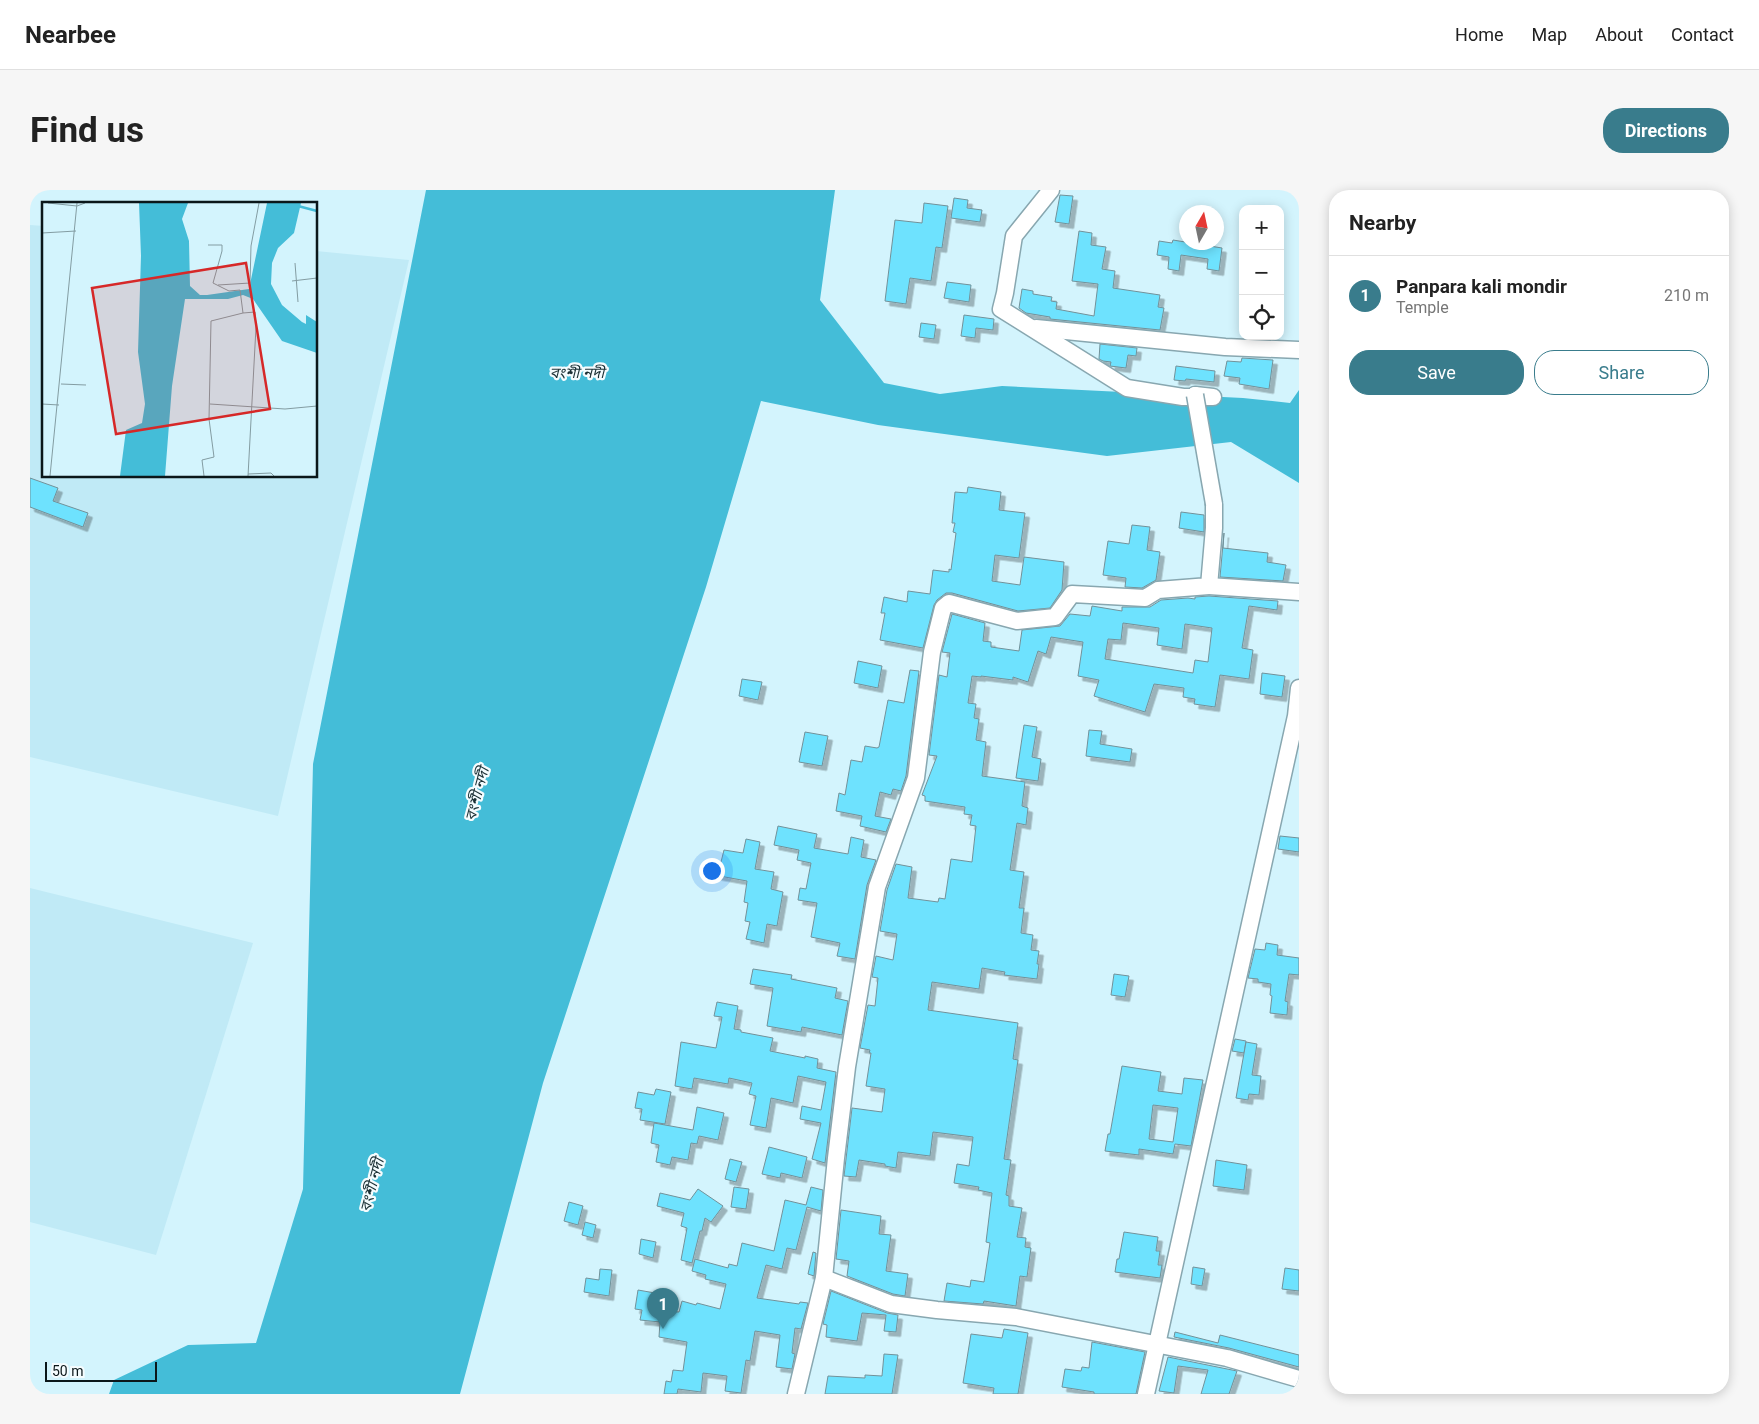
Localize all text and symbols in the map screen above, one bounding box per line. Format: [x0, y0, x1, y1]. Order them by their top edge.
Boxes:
text: Nearbee [25, 21, 116, 49]
text: Home [1455, 24, 1504, 45]
text: Map [1532, 24, 1567, 45]
text: About [1595, 24, 1643, 45]
text: Contact [1671, 24, 1734, 45]
button: Directions [1603, 108, 1729, 153]
text: Find us [30, 110, 144, 151]
inset map [42, 202, 318, 478]
north arrow [1179, 205, 1224, 250]
map controls [1239, 205, 1284, 340]
button: + [1239, 205, 1284, 250]
text: Nearby [1349, 211, 1416, 235]
button: − [1239, 250, 1284, 295]
text: Panpara kali mondir [1396, 275, 1567, 298]
text: 1 [1360, 286, 1370, 305]
text: 210 m [1664, 286, 1709, 305]
button: locate [1239, 295, 1284, 340]
text: Temple [1396, 298, 1449, 317]
button: Save [1349, 350, 1524, 395]
button: Share [1534, 350, 1709, 395]
water label: বংশী নদী [550, 364, 607, 382]
water label: বংশী নদী [461, 762, 494, 823]
your location [699, 858, 725, 884]
water label: বংশী নদী [356, 1153, 389, 1214]
pin: 1 [647, 1288, 679, 1329]
scale bar [45, 1359, 158, 1382]
text: 50 m [52, 1363, 84, 1379]

